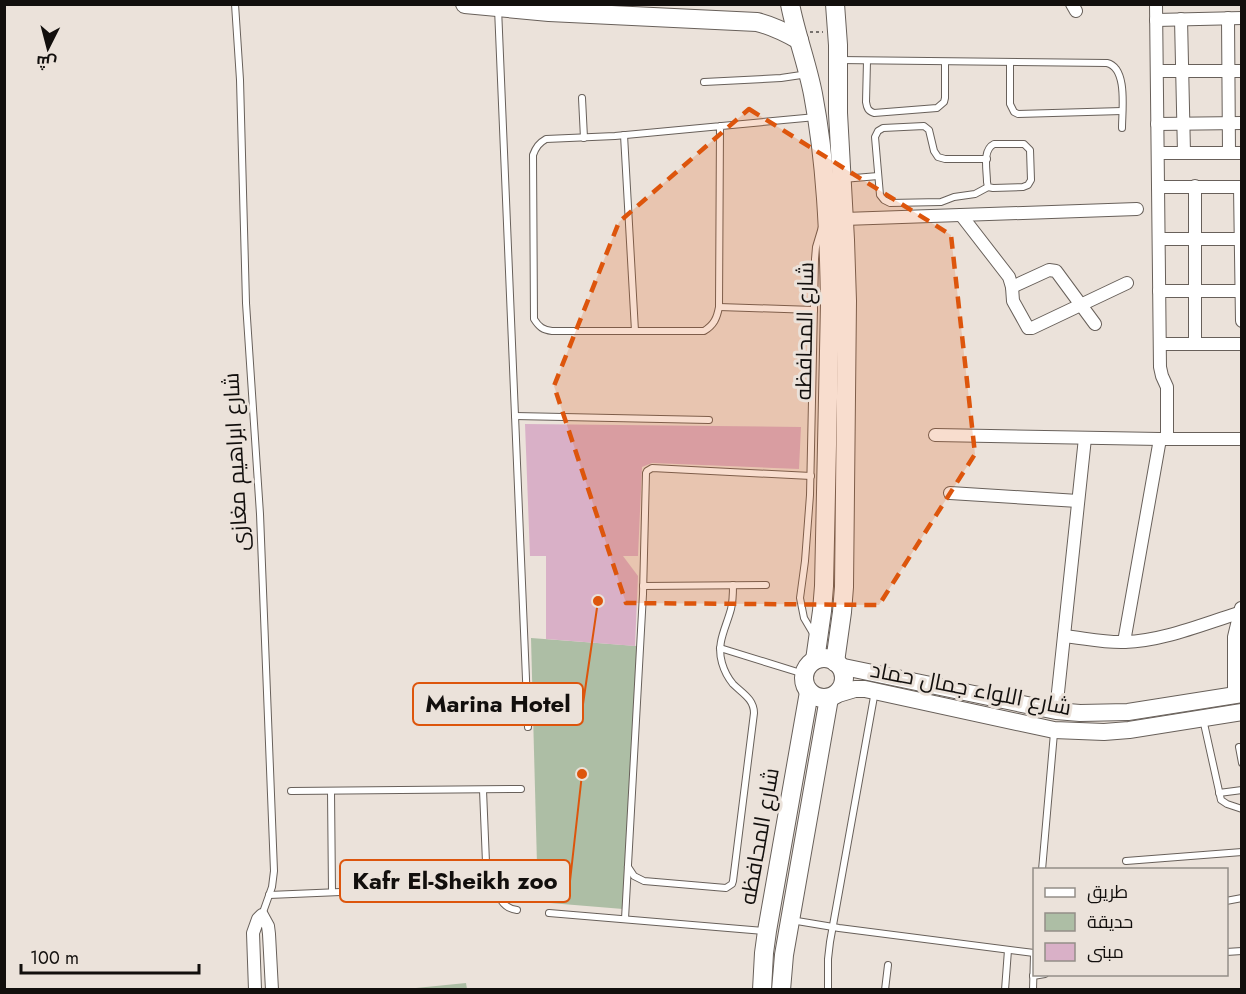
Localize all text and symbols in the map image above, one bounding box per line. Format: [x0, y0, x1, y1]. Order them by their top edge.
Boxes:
north arrow [18, 18, 78, 78]
text: ش [35, 50, 58, 75]
street label: شارع المحافظه [787, 262, 821, 400]
street label: شارع ابراهيم مغازى [214, 372, 256, 552]
street label: شارع اللواء جمال حماد [868, 653, 1074, 723]
callout: Marina Hotel [413, 683, 583, 725]
text: Marina Hotel [425, 686, 571, 721]
street label: شارع المحافظه [731, 765, 787, 907]
callout: Kafr El-Sheikh zoo [340, 860, 570, 902]
text: Kafr El-Sheikh zoo [352, 863, 558, 898]
legend [1033, 868, 1228, 976]
text: طريق [1087, 879, 1128, 905]
text: حديقة [1087, 909, 1133, 935]
scale bar [21, 937, 200, 975]
text: مبنى [1087, 939, 1124, 965]
text: 100 m [30, 945, 79, 971]

